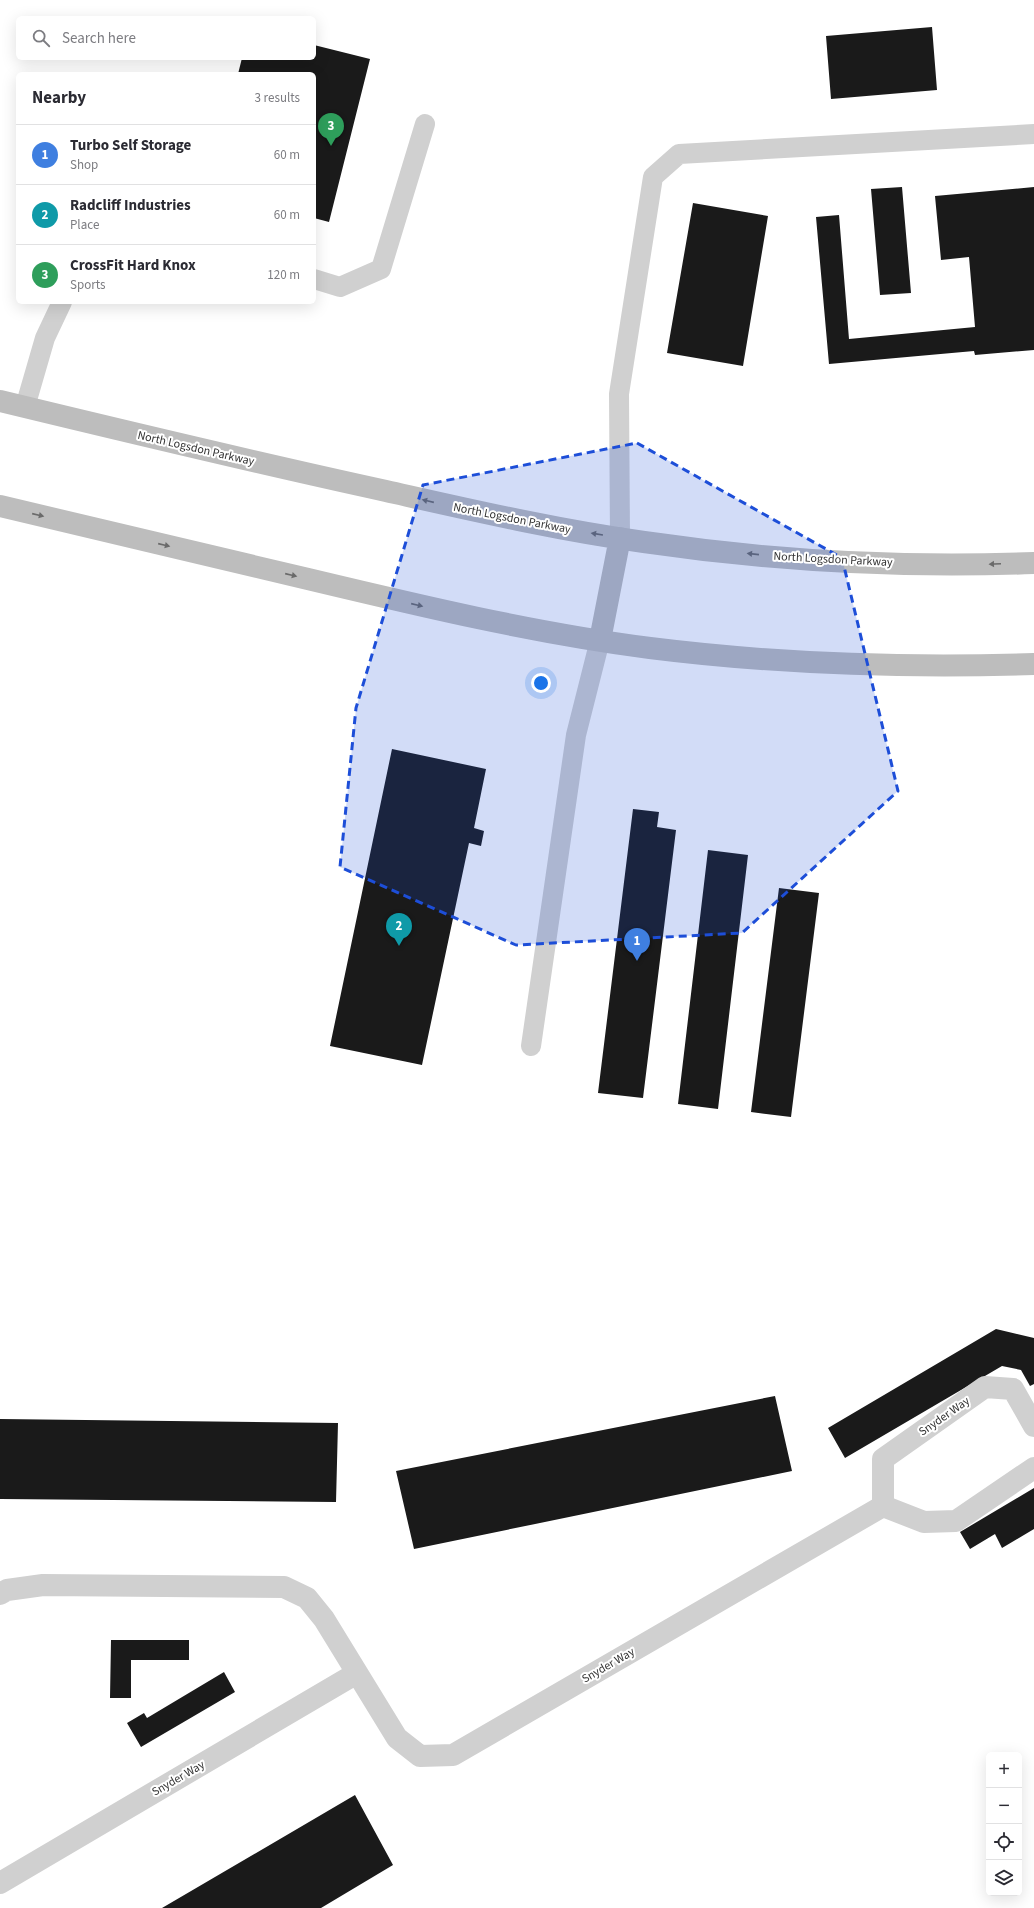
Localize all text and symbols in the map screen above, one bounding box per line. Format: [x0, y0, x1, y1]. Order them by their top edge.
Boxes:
search box [16, 16, 316, 60]
icon: search [30, 27, 52, 49]
text: Search here [62, 28, 136, 49]
text: Nearby [32, 86, 86, 110]
text: 3 results [255, 89, 300, 107]
pin: 3 [318, 113, 344, 146]
text: Turbo Self Storage [70, 135, 191, 156]
text: 1 [42, 146, 48, 164]
text: 60 m [274, 146, 300, 164]
text: Shop [70, 156, 98, 174]
text: Radcliff Industries [70, 195, 191, 216]
text: 2 [42, 206, 48, 224]
text: 60 m [274, 206, 300, 224]
text: Place [70, 216, 99, 234]
text: CrossFit Hard Knox [70, 255, 196, 276]
text: 3 [42, 266, 48, 284]
text: 120 m [267, 266, 300, 284]
text: Sports [70, 276, 105, 294]
street label: North Logsdon Parkway [136, 427, 256, 470]
one-way arrow [422, 497, 434, 503]
street label: North Logsdon Parkway [452, 499, 573, 538]
one-way arrow [32, 512, 44, 518]
one-way arrow [591, 531, 603, 537]
one-way arrow [159, 542, 171, 548]
street label: North Logsdon Parkway [773, 548, 893, 571]
one-way arrow [747, 551, 759, 558]
one-way arrow [988, 561, 1001, 567]
one-way arrow [285, 573, 297, 579]
one-way arrow [412, 602, 424, 608]
your location [531, 673, 551, 693]
pin: 2 [386, 913, 412, 946]
pin: 1 [624, 928, 650, 961]
street label: Snyder Way [915, 1392, 973, 1440]
street label: Snyder Way [579, 1643, 638, 1687]
map controls [986, 1752, 1022, 1896]
button: + [986, 1752, 1022, 1788]
street label: Snyder Way [149, 1756, 208, 1800]
button: − [986, 1788, 1022, 1824]
button: locate [986, 1824, 1022, 1860]
button: layers [986, 1860, 1022, 1896]

